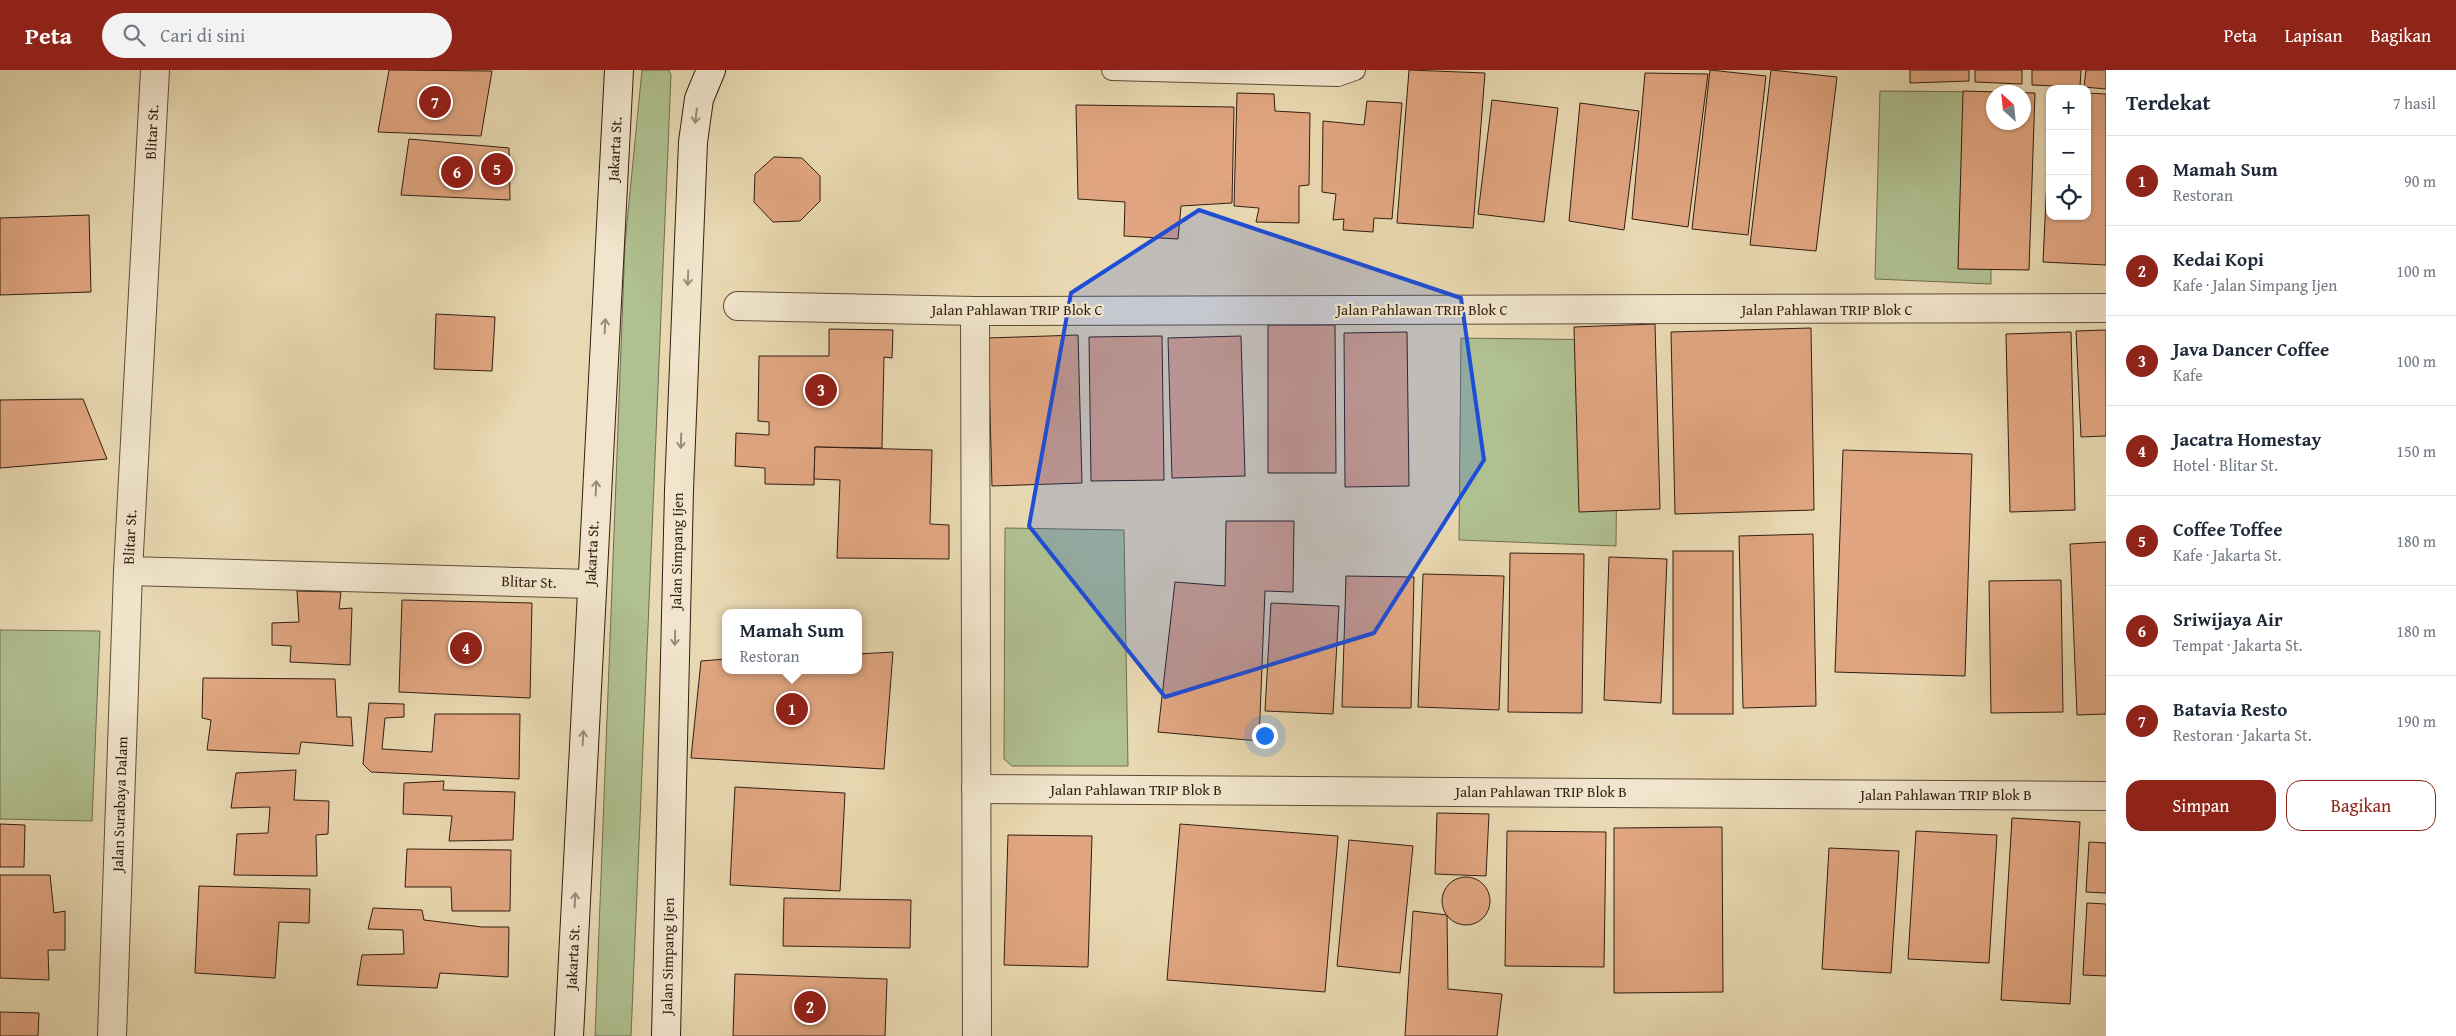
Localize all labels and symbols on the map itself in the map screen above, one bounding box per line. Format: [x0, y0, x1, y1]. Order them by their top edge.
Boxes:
pin: 7 [419, 83, 451, 121]
north arrow [1986, 85, 2031, 130]
street label: Blitar St. [140, 104, 163, 160]
one-way arrow [691, 108, 701, 124]
street label: Jakarta St. [602, 116, 627, 184]
pin: 5 [481, 150, 513, 188]
pin: 6 [441, 153, 473, 191]
one-way arrow [683, 270, 692, 286]
street label: Jalan Pahlawan TRIP Blok C [929, 299, 1103, 320]
street label: Jalan Pahlawan TRIP Blok C [1334, 299, 1508, 320]
street label: Jalan Pahlawan TRIP Blok C [1739, 299, 1913, 320]
one-way arrow [600, 318, 609, 334]
pin: 3 [805, 371, 837, 409]
one-way arrow [676, 432, 685, 448]
one-way arrow [591, 480, 601, 496]
street label: Jalan Simpang Ijen [665, 492, 688, 612]
street label: Blitar St. [118, 509, 141, 565]
street label: Jakarta St. [579, 520, 604, 588]
street label: Blitar St. [501, 570, 557, 593]
pin: 4 [450, 629, 482, 667]
one-way arrow [670, 630, 680, 646]
pin: 1 [776, 690, 808, 728]
your location [1252, 723, 1278, 749]
one-way arrow [579, 730, 588, 746]
street label: Jalan Surabaya Dalam [107, 735, 132, 874]
street label: Jalan Pahlawan TRIP Blok B [1048, 779, 1222, 800]
street label: Jalan Pahlawan TRIP Blok B [1453, 781, 1627, 802]
street label: Jalan Pahlawan TRIP Blok B [1858, 784, 2032, 805]
one-way arrow [571, 892, 580, 908]
street label: Jalan Simpang Ijen [656, 897, 679, 1017]
street label: Jakarta St. [560, 924, 585, 992]
pin: 2 [794, 988, 826, 1026]

